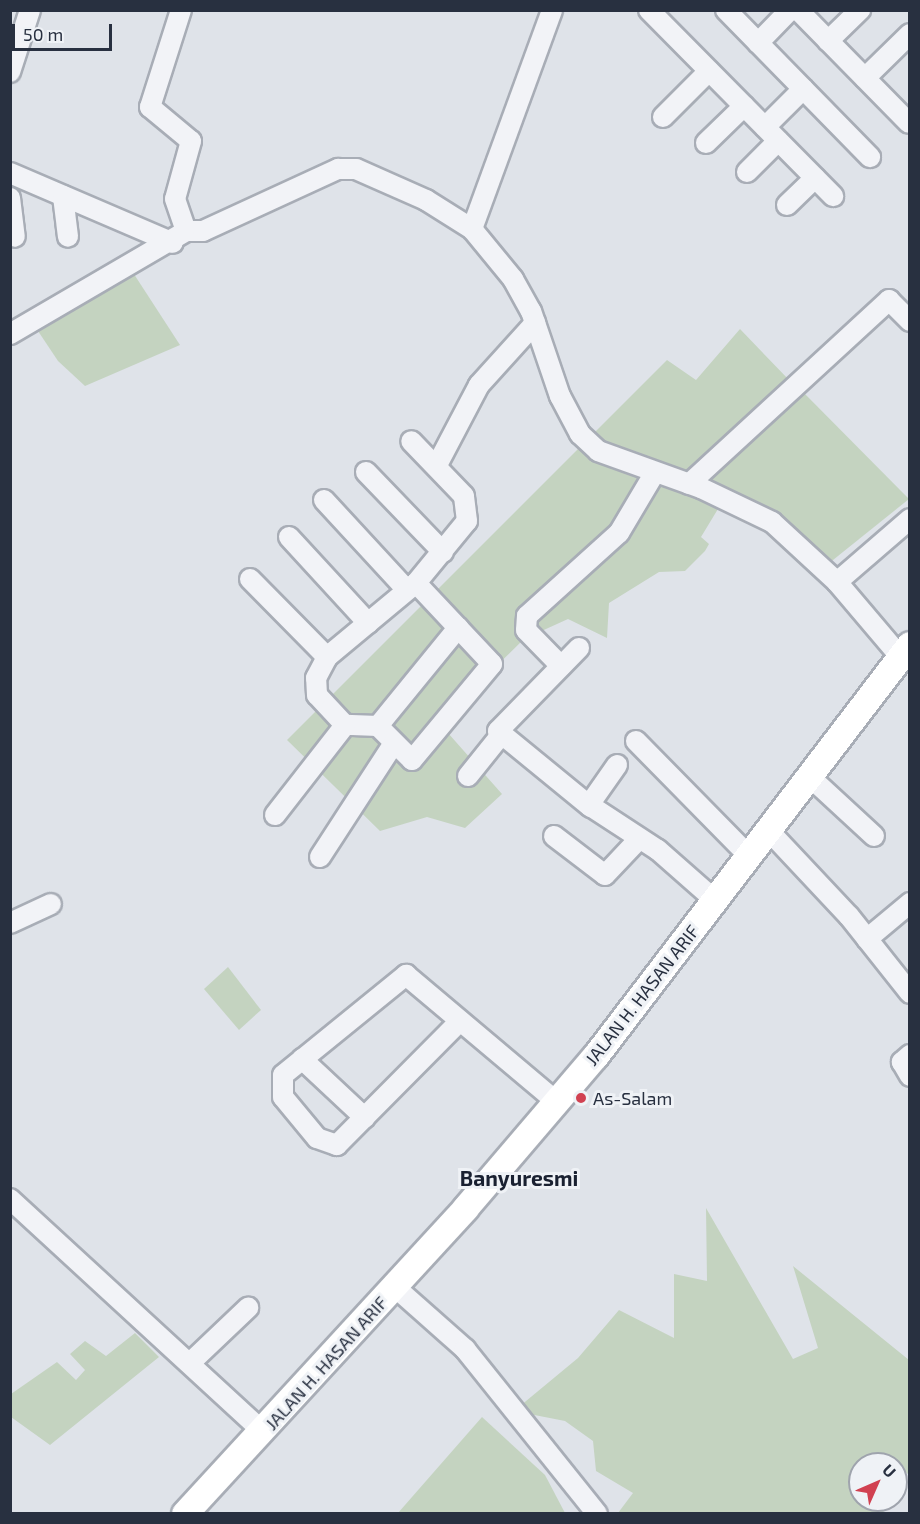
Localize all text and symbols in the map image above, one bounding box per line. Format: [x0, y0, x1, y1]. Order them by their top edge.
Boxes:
scale bar [15, 12, 116, 50]
text: 50 m [23, 23, 63, 45]
street label: JALAN H. HASAN ARIF [580, 920, 704, 1070]
place label: As-Salam [593, 1087, 672, 1109]
marker: As-Salam [574, 1091, 588, 1105]
district label: Banyuresmi [460, 1165, 578, 1191]
street label: JALAN H. HASAN ARIF [260, 1292, 392, 1434]
north arrow [848, 1452, 908, 1512]
text: U [879, 1460, 900, 1481]

